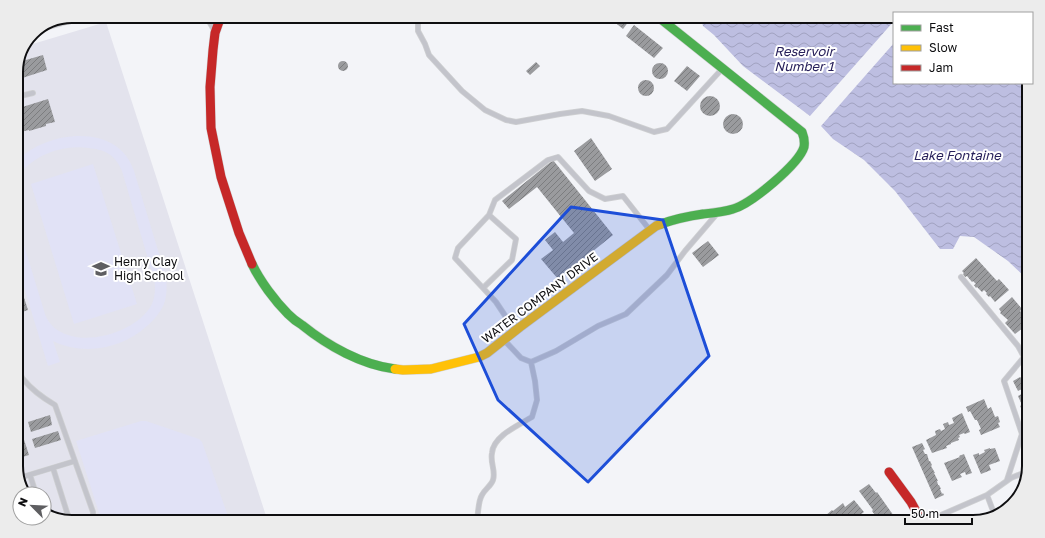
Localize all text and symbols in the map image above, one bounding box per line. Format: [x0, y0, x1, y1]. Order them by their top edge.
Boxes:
legend [893, 12, 1033, 84]
text: Fast [929, 20, 954, 35]
text: Slow [929, 40, 957, 55]
water label: Reservoir Number 1 [774, 43, 836, 74]
text: Jam [929, 60, 953, 75]
water label: Lake Fontaine [913, 147, 1002, 163]
street label: WATER COMPANY DRIVE [479, 249, 601, 346]
place label: Henry Clay High School [114, 254, 184, 283]
school or university icon: Henry Clay High School [91, 259, 111, 279]
north arrow [12, 486, 52, 526]
text: N [15, 495, 30, 508]
scale bar [905, 500, 972, 526]
text: 50 m [911, 506, 939, 521]

